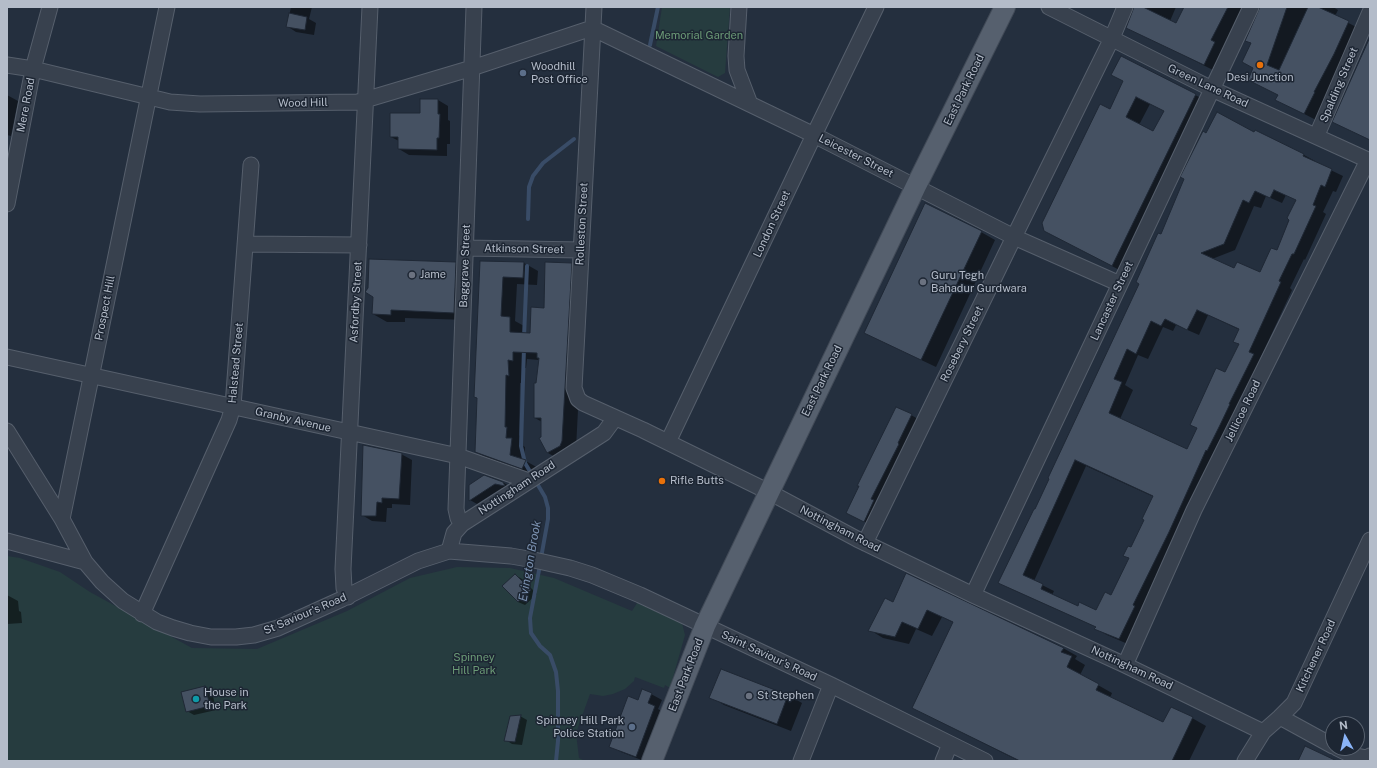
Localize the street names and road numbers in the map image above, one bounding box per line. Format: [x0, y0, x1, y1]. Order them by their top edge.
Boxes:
street label: Spalding Street [1317, 45, 1361, 125]
street label: East Park Road [941, 52, 987, 128]
street label: Green Lane Road [1166, 62, 1250, 110]
street label: Mere Road [14, 77, 38, 133]
street label: Wood Hill [278, 96, 328, 110]
street label: Leicester Street [816, 131, 896, 181]
street label: Rolleston Street [573, 182, 591, 266]
street label: London Street [751, 188, 793, 260]
street label: Baggrave Street [457, 224, 473, 308]
street label: Atkinson Street [484, 242, 564, 256]
street label: Lancaster Street [1088, 259, 1136, 343]
street label: Asfordby Street [347, 261, 365, 343]
street label: Prospect Hill [92, 274, 118, 342]
street label: Rosebery Street [938, 304, 986, 384]
street label: Halstead Street [226, 322, 246, 404]
street label: East Park Road [799, 343, 845, 419]
street label: Jellicoe Road [1222, 378, 1264, 444]
street label: Granby Avenue [254, 405, 332, 435]
street label: Nottingham Road [476, 458, 558, 518]
street label: Nottingham Road [797, 503, 883, 555]
street label: St Saviour's Road [262, 591, 348, 637]
street label: Kitchener Road [1293, 618, 1339, 694]
street label: Saint Saviour's Road [719, 628, 819, 684]
street label: East Park Road [666, 637, 706, 713]
street label: Nottingham Road [1089, 643, 1175, 693]

